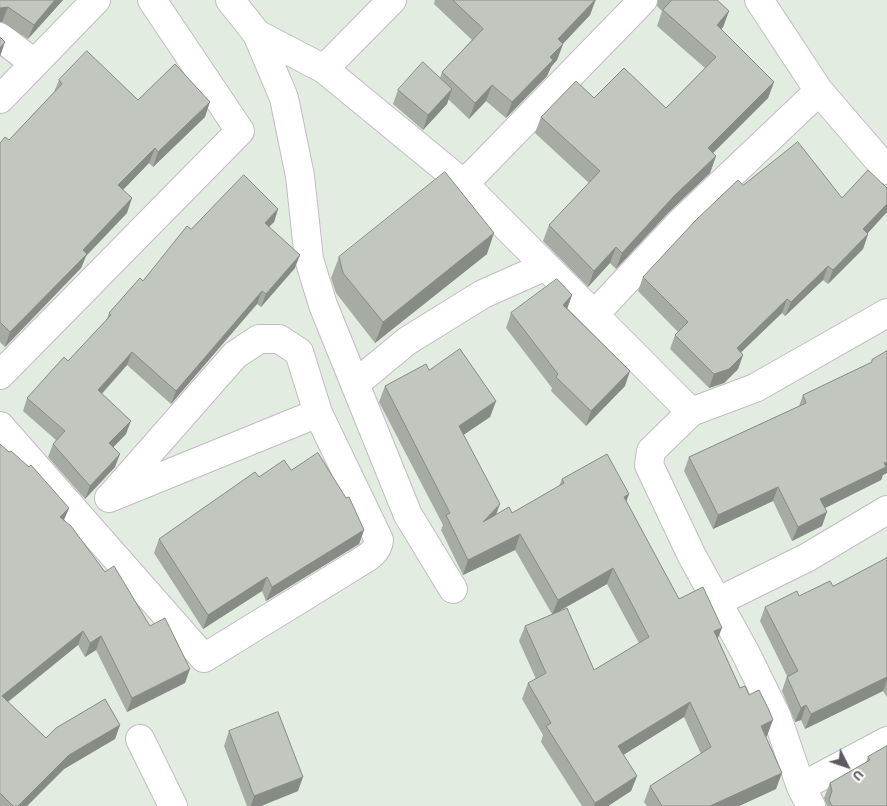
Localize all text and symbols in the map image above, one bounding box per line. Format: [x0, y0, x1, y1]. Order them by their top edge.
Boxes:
north arrow [822, 741, 872, 791]
text: U [849, 767, 868, 785]

